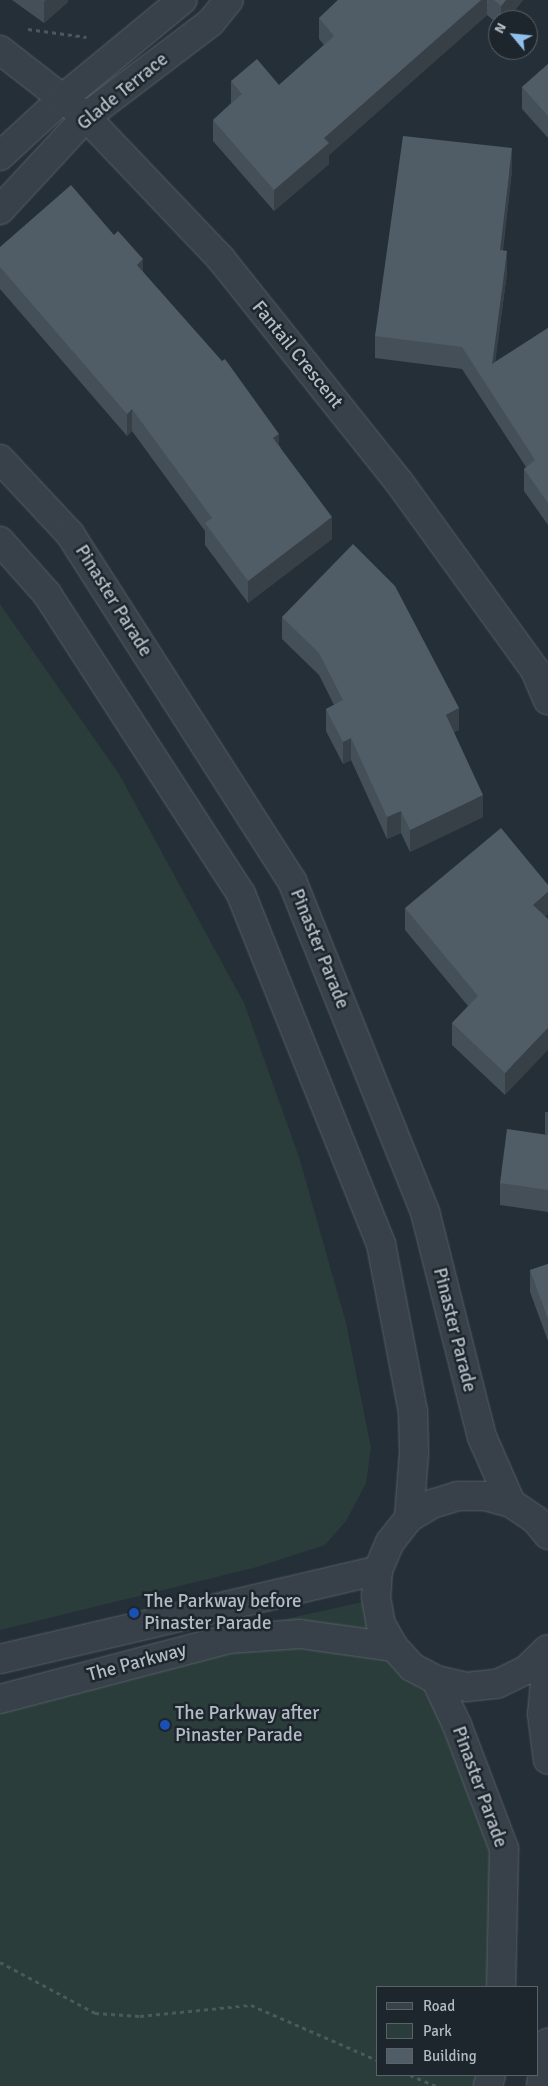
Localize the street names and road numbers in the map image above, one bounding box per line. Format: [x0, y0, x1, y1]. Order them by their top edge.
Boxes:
street label: Glade Terrace [73, 48, 173, 136]
street label: Fantail Crescent [247, 297, 347, 413]
street label: Pinaster Parade [70, 541, 156, 661]
street label: Pinaster Parade [285, 886, 353, 1012]
street label: Pinaster Parade [428, 1265, 480, 1395]
street label: The Parkway [85, 1639, 189, 1687]
street label: Pinaster Parade [447, 1723, 511, 1851]

